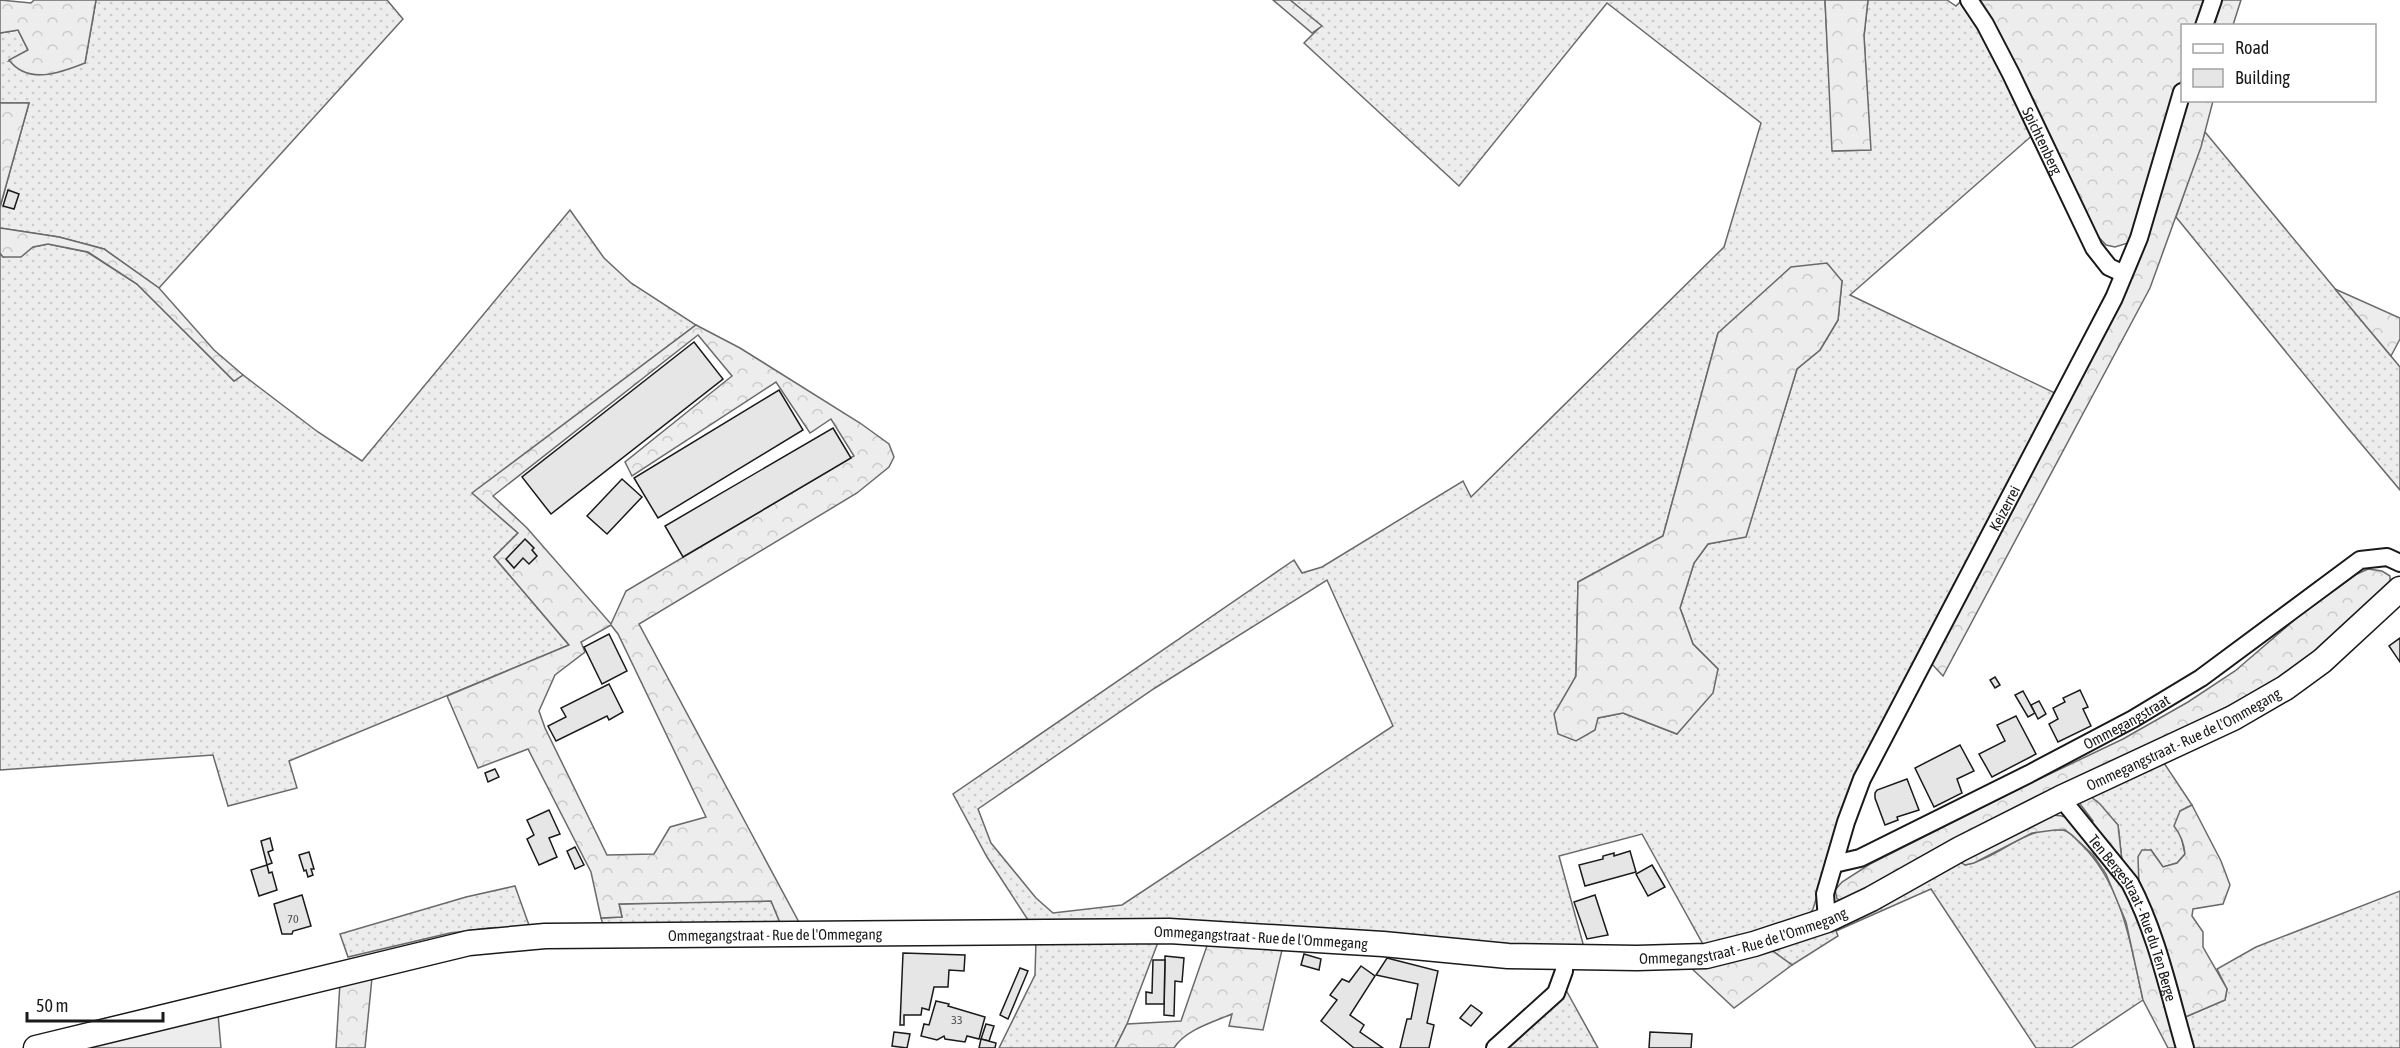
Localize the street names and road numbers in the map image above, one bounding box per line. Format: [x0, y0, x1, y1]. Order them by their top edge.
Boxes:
street label: Spichtenberg [2020, 104, 2066, 177]
street label: Keizerrei [1985, 482, 2023, 533]
street label: Ommegangstraat - Rue de l'Ommegang [2083, 684, 2284, 794]
street label: Ommegangstraat [2080, 691, 2173, 752]
street label: Ten Bergestraat - Rue du Ten Berge [2085, 831, 2180, 1003]
street label: Ommegangstraat - Rue de l'Ommegang [1639, 903, 1850, 966]
street label: Ommegangstraat - Rue de l'Ommegang [1154, 922, 1369, 952]
street label: Ommegangstraat - Rue de l'Ommegang [668, 925, 883, 944]

